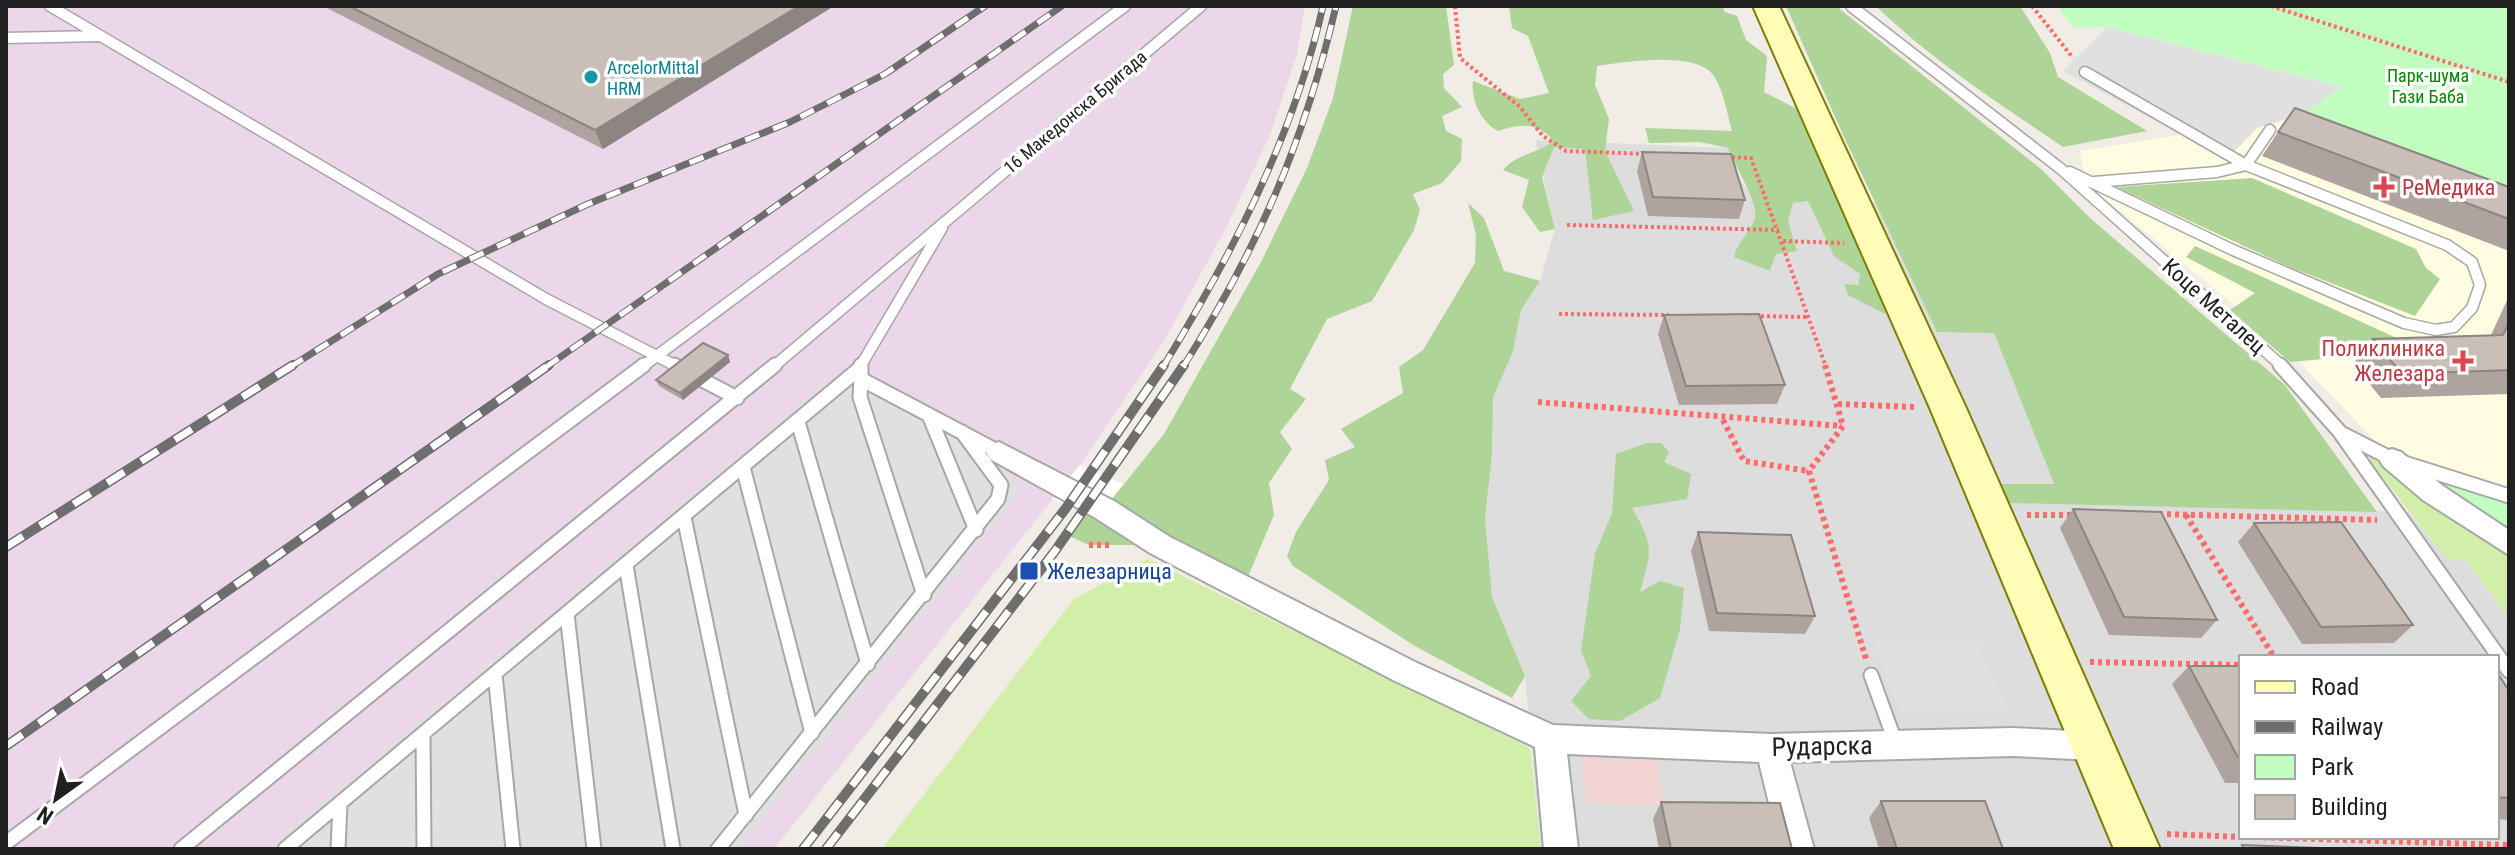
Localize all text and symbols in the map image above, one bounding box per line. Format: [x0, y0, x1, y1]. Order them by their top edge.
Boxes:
street label: 16 Македонска Бригада [999, 46, 1151, 178]
place label: ArcelorMittal HRM [607, 57, 699, 99]
park label: Парк-шума Гази Баба [2387, 65, 2469, 107]
marker: ArcelorMittal HRM [582, 68, 600, 86]
place label: РеМедика [2402, 175, 2495, 200]
marker: РеМедика [2373, 176, 2395, 198]
street label: Коце Металец [2157, 253, 2271, 359]
place label: Поликлиника Железара [2322, 336, 2445, 386]
marker: Поликлиника Железара [2452, 350, 2474, 372]
place label: Железарница [1047, 559, 1172, 584]
marker: Железарница [1018, 560, 1040, 582]
legend [2239, 655, 2499, 839]
text: Road [2311, 673, 2359, 701]
text: Railway [2311, 713, 2383, 741]
street label: Рударска [1771, 730, 1873, 762]
text: Park [2311, 753, 2354, 781]
north arrow [16, 759, 96, 839]
text: Building [2311, 793, 2388, 821]
text: N [33, 801, 58, 830]

